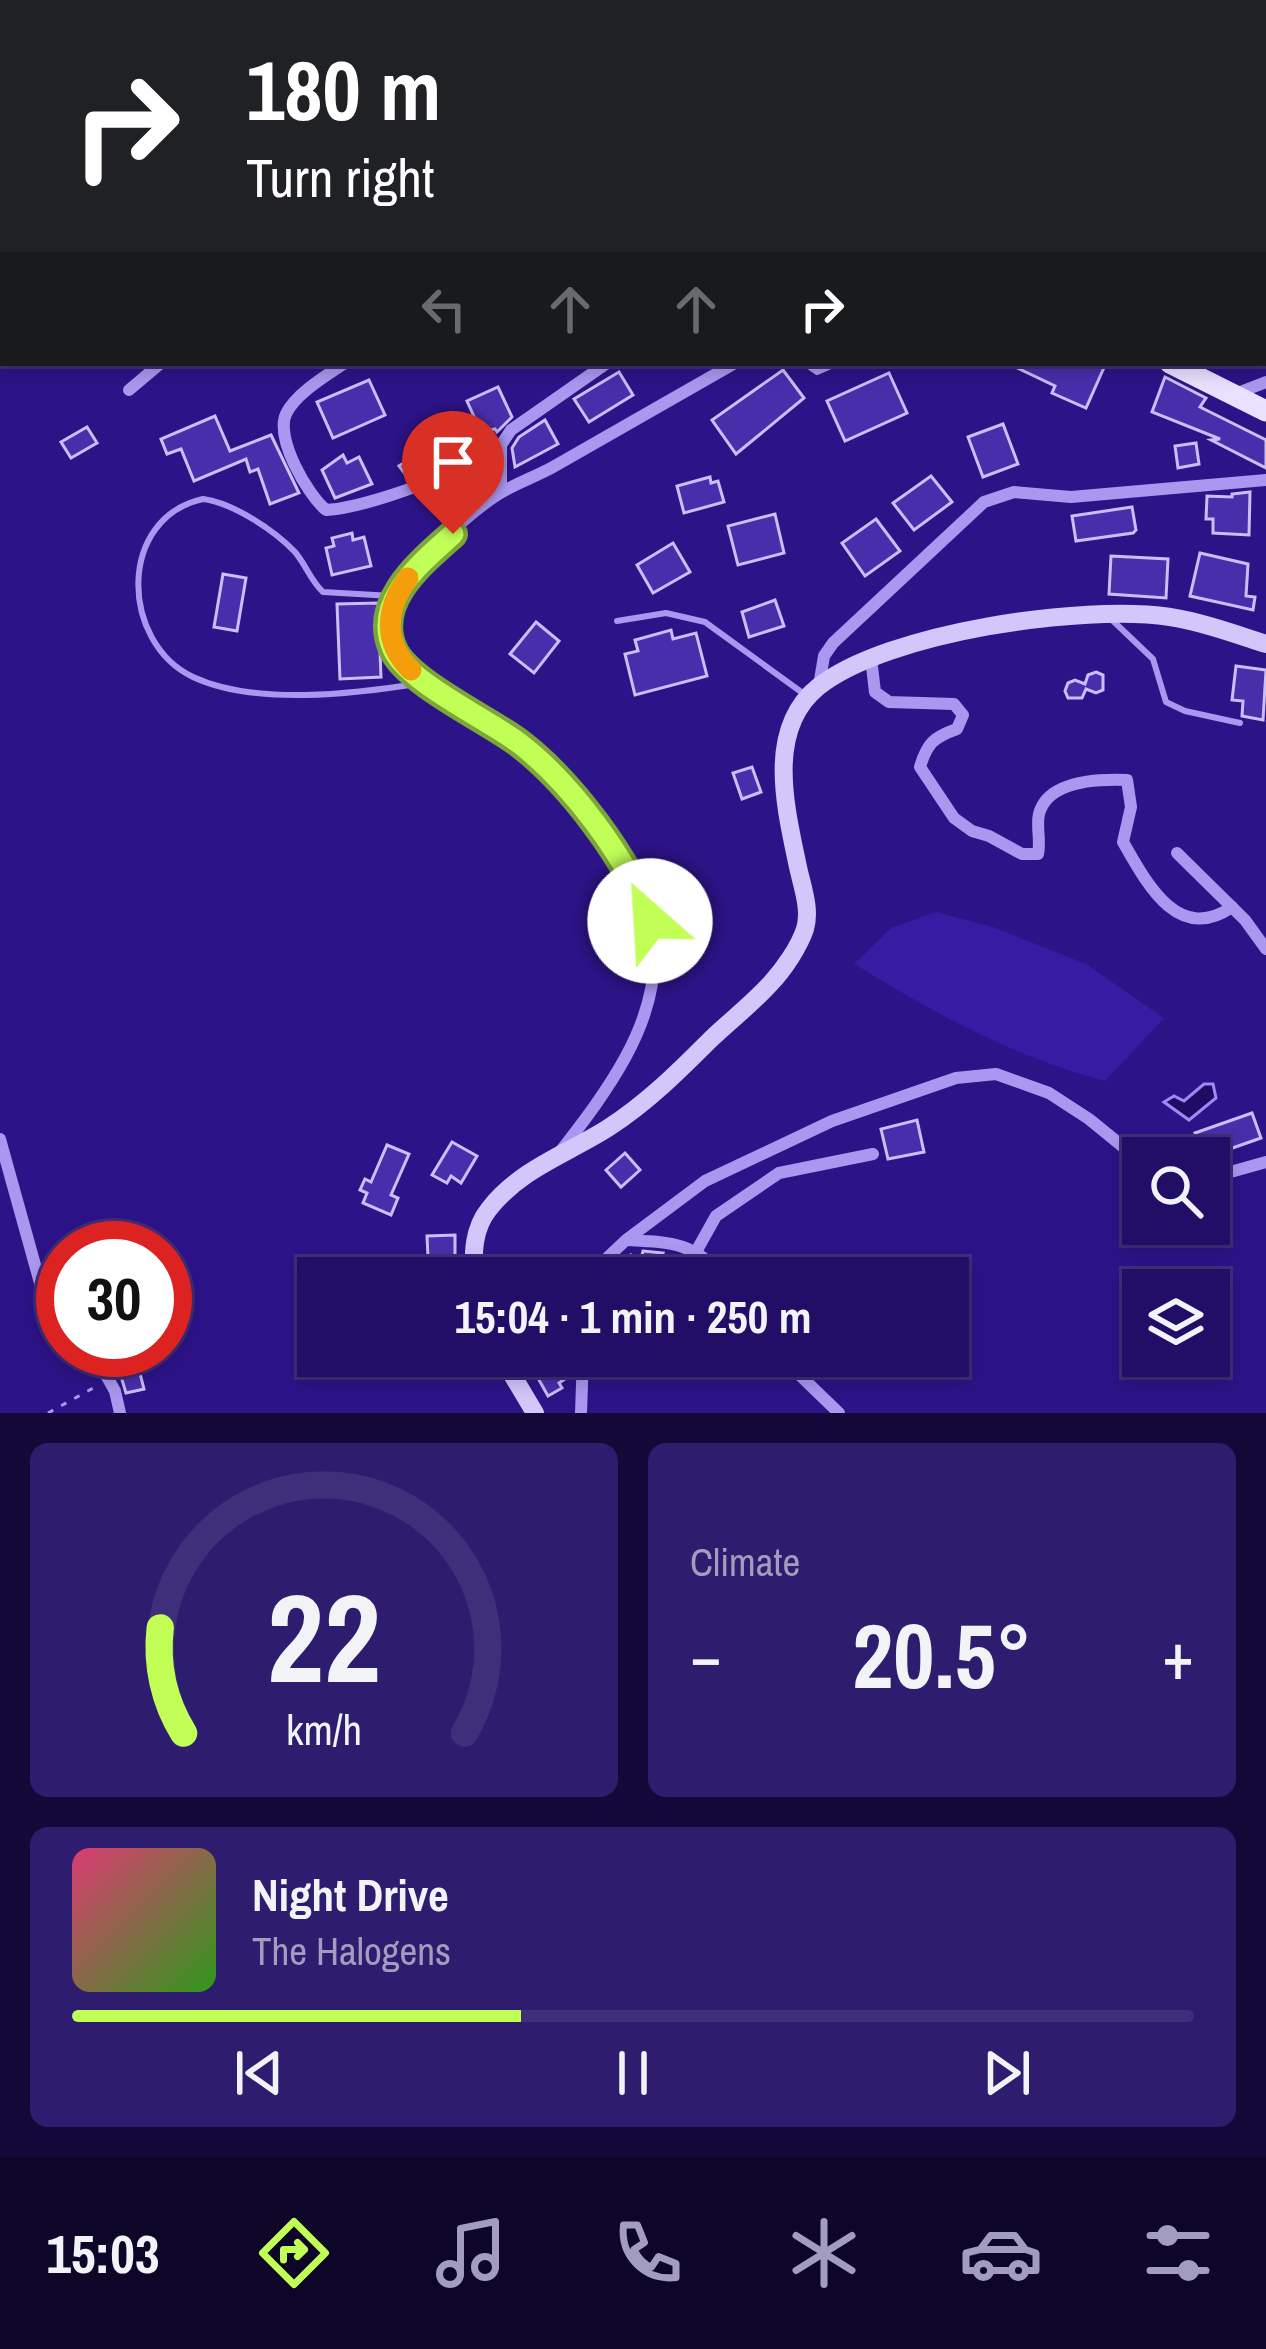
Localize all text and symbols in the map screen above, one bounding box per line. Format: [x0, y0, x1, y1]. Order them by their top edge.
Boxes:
text: 180 m [246, 33, 441, 146]
icon: right [48, 48, 204, 204]
text: Turn right [246, 141, 434, 214]
icon: left [411, 276, 477, 342]
icon: ahead [537, 276, 603, 342]
icon: ahead [663, 276, 729, 342]
icon: right [789, 276, 855, 342]
pin [402, 411, 504, 534]
icon: arrive [420, 429, 486, 495]
position arrow [587, 858, 713, 984]
map controls [1122, 1137, 1230, 1377]
button: search [1122, 1137, 1230, 1245]
speed limit sign: 30 [36, 1221, 192, 1377]
button: layers [1122, 1269, 1230, 1377]
text: 15:04 · 1 min · 250 m [455, 1286, 811, 1347]
text: Climate [690, 1536, 800, 1588]
text: 22 [267, 1553, 381, 1721]
text: 20.5° [852, 1595, 1032, 1716]
text: − [690, 1611, 722, 1700]
text: + [1162, 1611, 1194, 1700]
text: km/h [286, 1701, 362, 1758]
text: Night Drive [252, 1864, 449, 1925]
text: The Halogens [252, 1925, 451, 1977]
icon: previous [226, 2040, 292, 2106]
icon: pause [600, 2040, 666, 2106]
icon: next [974, 2040, 1040, 2106]
icon: directions [252, 2211, 336, 2295]
icon: music [429, 2211, 513, 2295]
icon: phone [606, 2211, 690, 2295]
icon: climate [782, 2211, 866, 2295]
icon: car [959, 2211, 1043, 2295]
icon: filters [1136, 2211, 1220, 2295]
text: 15:03 [46, 2217, 160, 2290]

